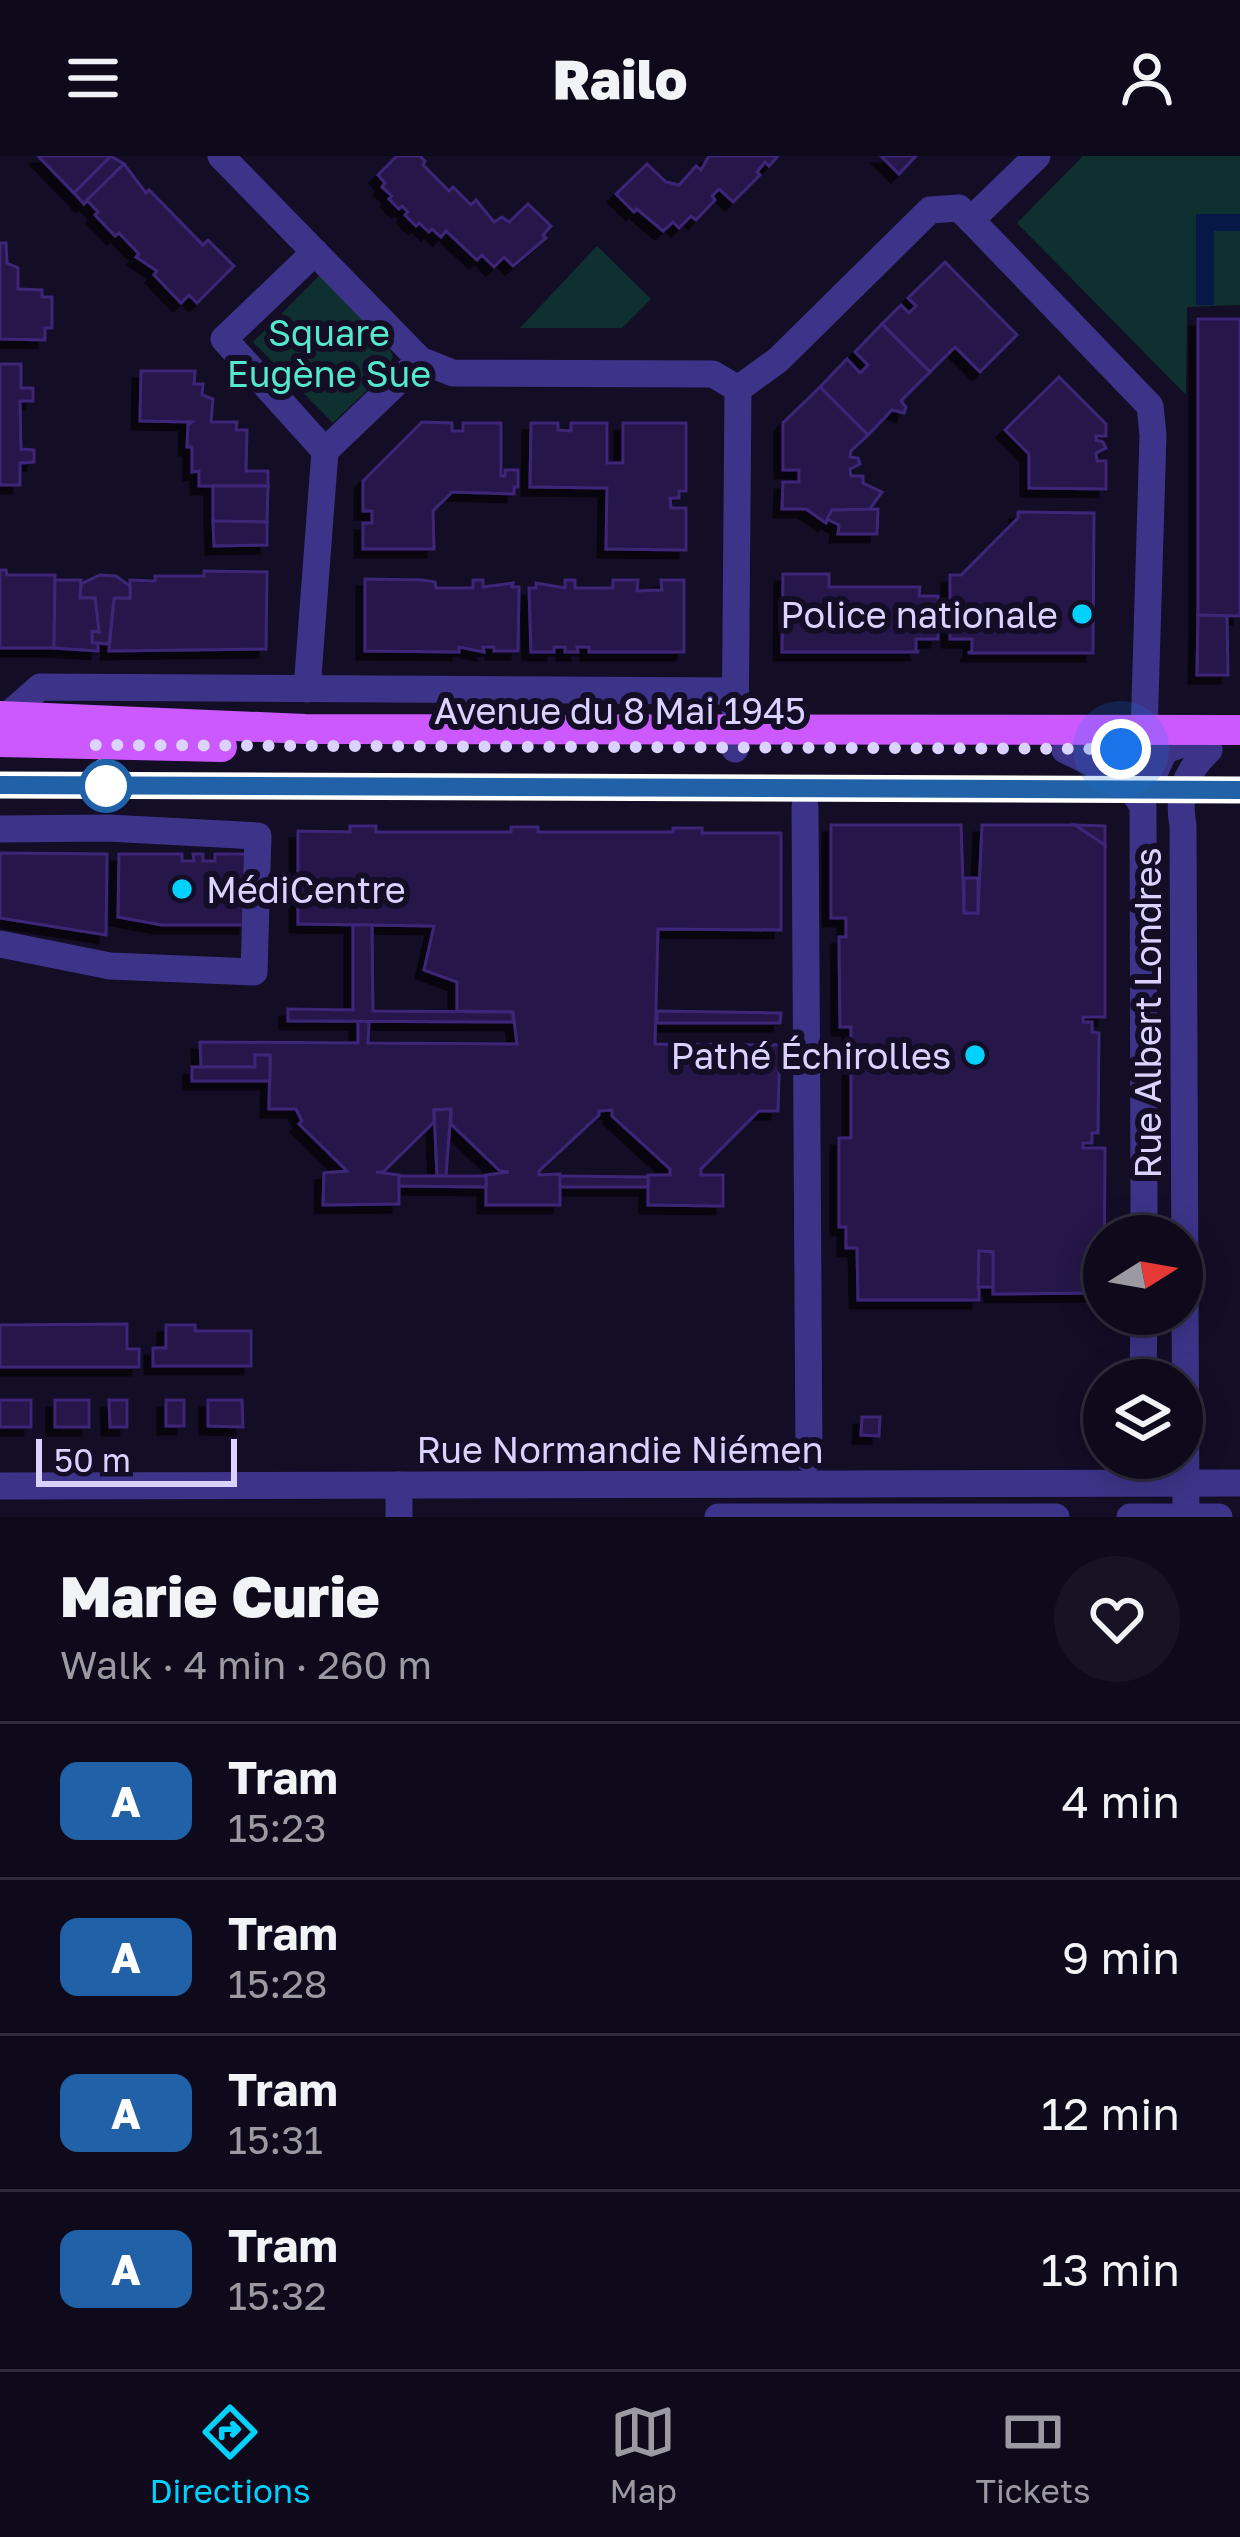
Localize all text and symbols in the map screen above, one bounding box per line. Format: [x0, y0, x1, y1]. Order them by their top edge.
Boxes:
icon: menu [60, 45, 126, 111]
icon: person [1114, 45, 1180, 111]
text: Railo [553, 46, 687, 111]
park label: Square Eugène Sue [227, 311, 431, 395]
place label: Police nationale [780, 593, 1058, 636]
marker: Police nationale [1069, 601, 1095, 627]
street label: Avenue du 8 Mai 1945 [434, 689, 806, 732]
your location [1091, 719, 1151, 779]
unlabelled marker [81, 761, 131, 811]
street label: Rue Albert Londres [1126, 847, 1169, 1179]
place label: MédiCentre [206, 868, 406, 911]
marker: MédiCentre [169, 876, 195, 902]
place label: Pathé Échirolles [670, 1034, 951, 1077]
marker: Pathé Échirolles [962, 1042, 988, 1068]
north arrow [1083, 1215, 1203, 1335]
map controls [1083, 1215, 1203, 1479]
button: layers [1083, 1359, 1203, 1479]
street label: Rue Normandie Niémen [416, 1428, 824, 1471]
scale bar [36, 1433, 237, 1486]
text: 50 m [54, 1440, 131, 1479]
button: heart [1054, 1556, 1180, 1682]
text: Marie Curie [60, 1561, 380, 1630]
text: Walk · 4 min · 260 m [60, 1641, 432, 1688]
text: Tram [228, 1750, 338, 1804]
text: 4 min [1062, 1774, 1180, 1828]
text: A [111, 1776, 141, 1826]
text: 15:23 [228, 1804, 327, 1851]
text: Tram [228, 1906, 338, 1960]
text: 9 min [1062, 1930, 1180, 1984]
text: A [111, 1932, 141, 1982]
text: 15:28 [228, 1960, 328, 2007]
text: Tram [228, 2062, 338, 2116]
text: 12 min [1041, 2086, 1180, 2140]
text: A [111, 2088, 141, 2138]
text: 15:31 [228, 2116, 323, 2163]
text: Tram [228, 2218, 338, 2272]
text: 13 min [1041, 2242, 1180, 2296]
text: A [111, 2244, 141, 2294]
text: 15:32 [228, 2272, 327, 2319]
tab: Directions [149, 2399, 311, 2510]
tab: Map [609, 2399, 677, 2510]
tab: Tickets [975, 2399, 1091, 2510]

